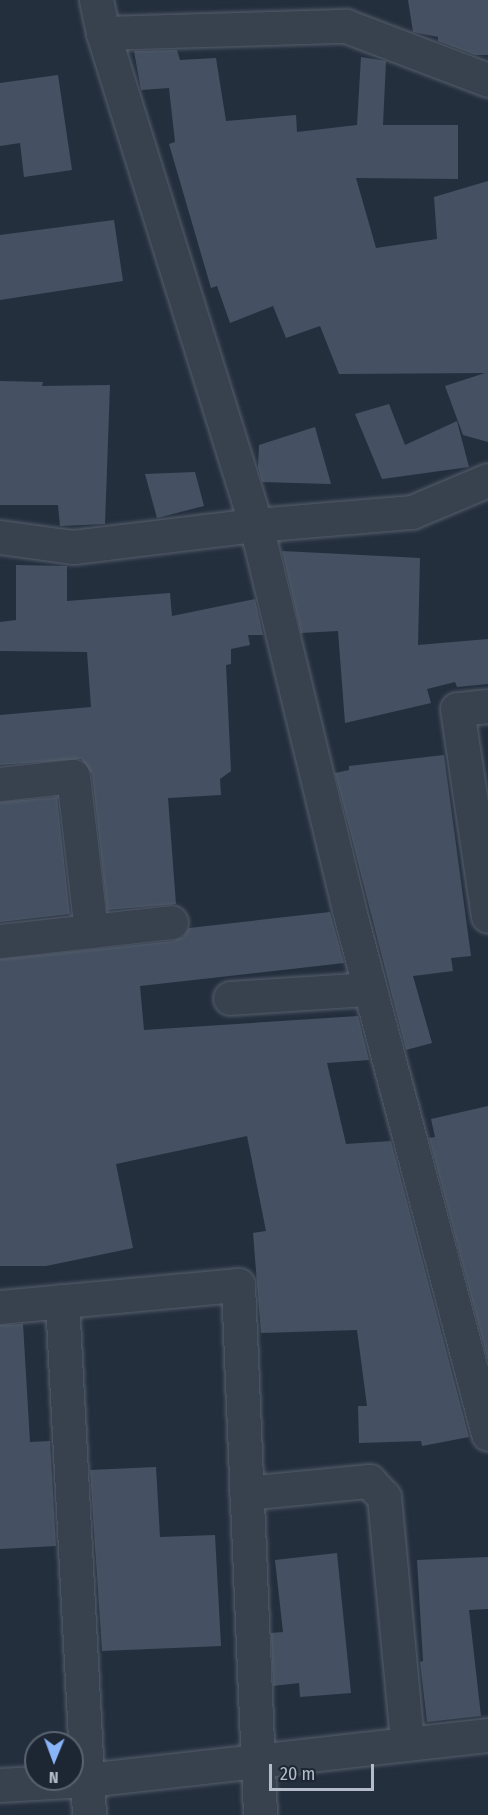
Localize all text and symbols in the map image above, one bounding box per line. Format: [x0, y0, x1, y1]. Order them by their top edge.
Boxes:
north arrow [24, 1731, 84, 1791]
scale bar [272, 1752, 377, 1790]
text: 20 m [280, 1763, 315, 1785]
text: N [49, 1768, 59, 1787]

